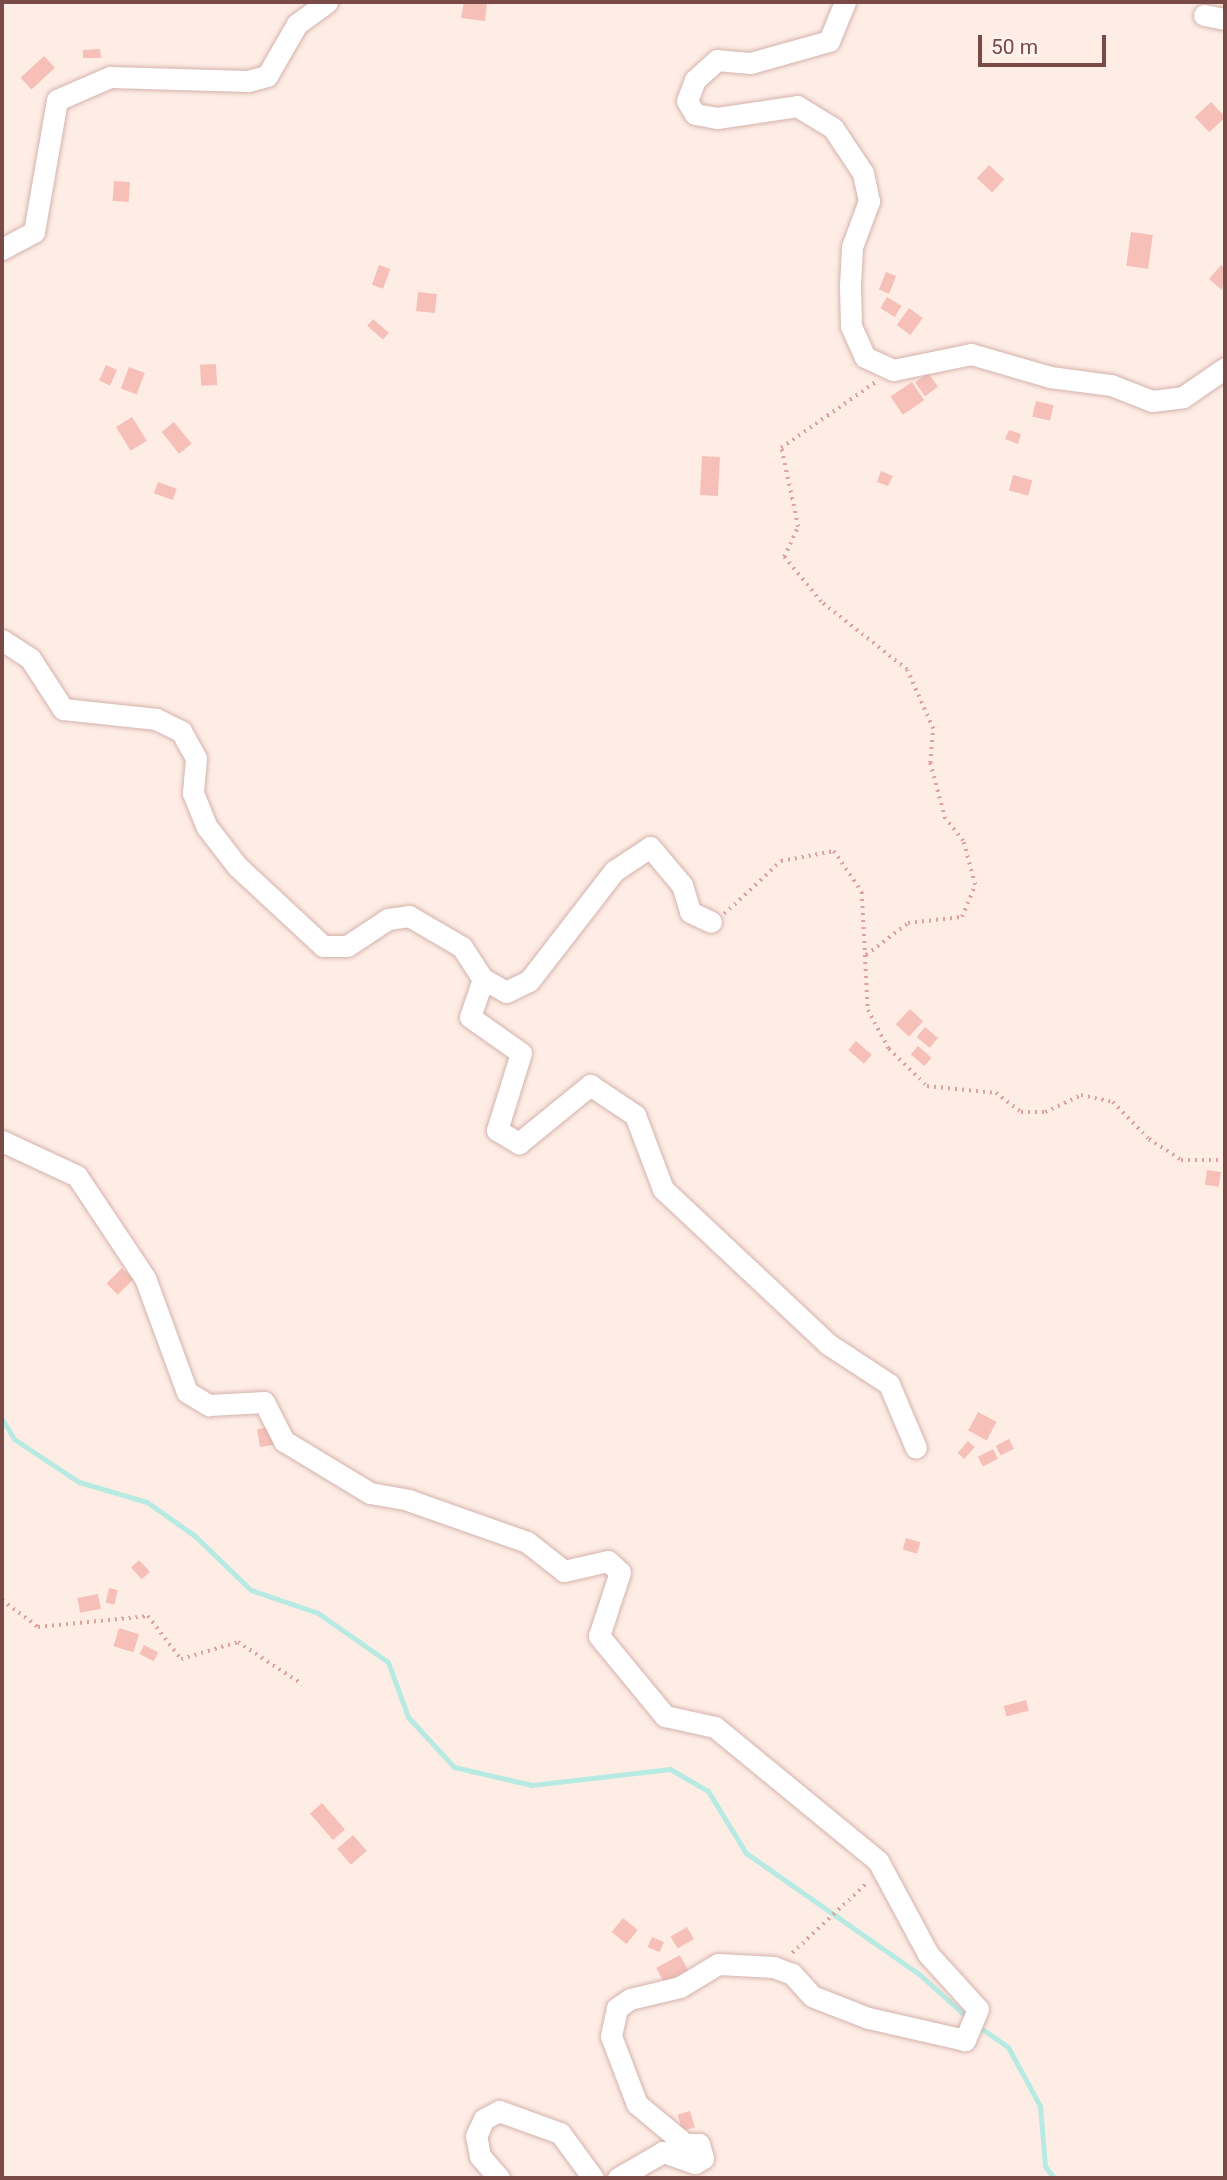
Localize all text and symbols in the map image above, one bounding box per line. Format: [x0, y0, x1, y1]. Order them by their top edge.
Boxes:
scale bar [982, 21, 1110, 65]
text: 50 m [991, 35, 1038, 59]

